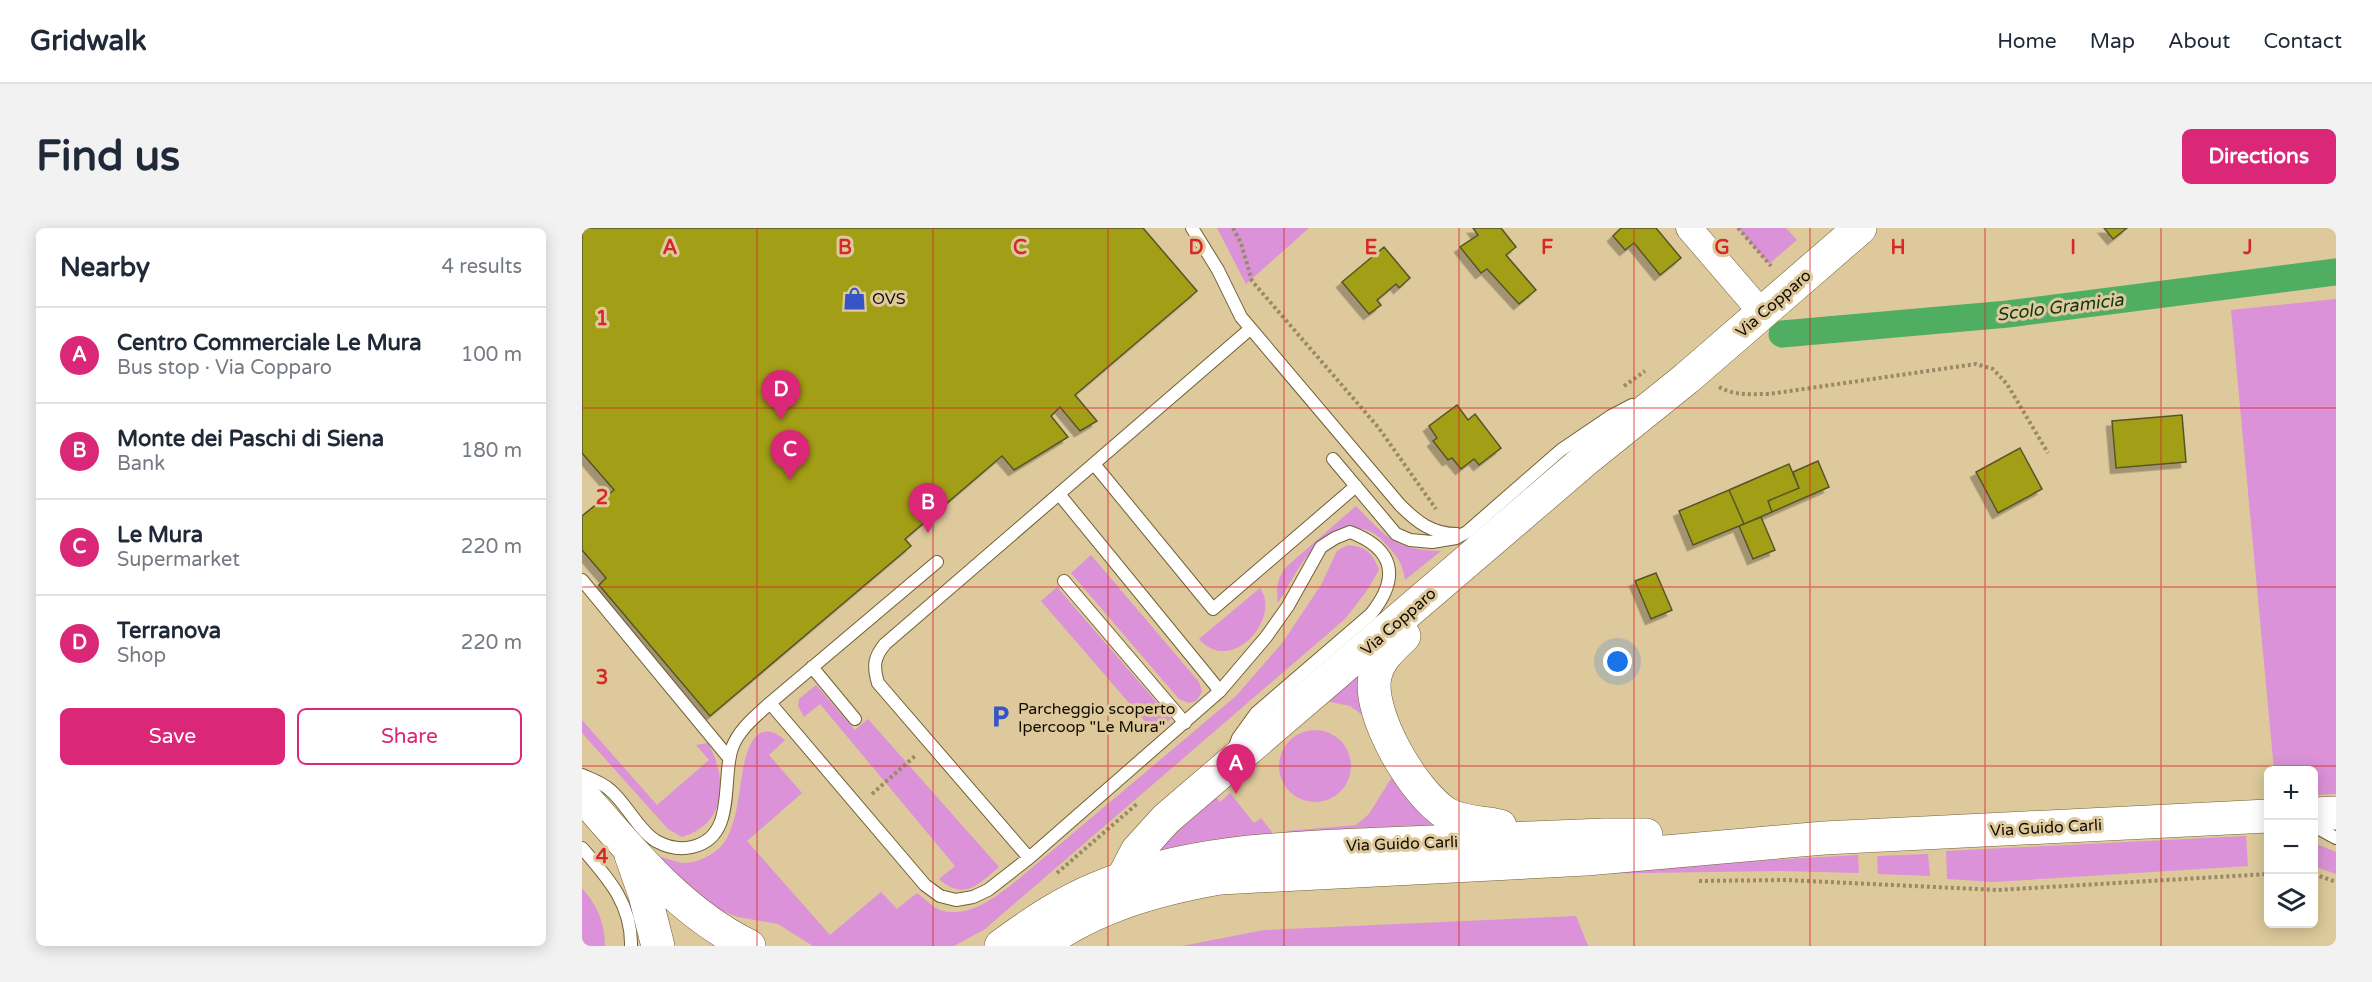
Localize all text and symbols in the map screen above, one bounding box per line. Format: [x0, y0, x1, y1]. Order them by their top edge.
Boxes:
text: Gridwalk [30, 24, 147, 58]
text: Home [1997, 29, 2057, 54]
text: Map [2090, 29, 2135, 54]
text: About [2168, 29, 2230, 54]
text: Contact [2263, 29, 2342, 54]
button: Directions [2182, 129, 2336, 184]
text: Find us [36, 131, 180, 182]
text: A [663, 236, 678, 260]
text: B [838, 236, 852, 260]
text: C [1013, 236, 1027, 260]
text: D [1188, 236, 1204, 260]
text: E [1365, 236, 1378, 260]
text: F [1541, 236, 1553, 260]
text: G [1714, 236, 1730, 260]
text: H [1890, 236, 1906, 260]
text: I [2070, 236, 2076, 260]
text: J [2242, 236, 2253, 260]
text: Nearby [60, 252, 150, 283]
text: 4 results [442, 255, 522, 279]
street label: Via Copparo [1732, 266, 1815, 342]
shop icon: OVS [841, 285, 867, 311]
water label: Scolo Gramicia [1995, 288, 2125, 326]
place label: OVS [872, 289, 906, 309]
text: 1 [596, 307, 608, 331]
text: Centro Commerciale Le Mura [117, 330, 422, 356]
text: A [72, 343, 87, 367]
text: 100 m [461, 343, 522, 367]
text: Bus stop · Via Copparo [117, 356, 332, 380]
pin: D [762, 370, 800, 420]
text: Monte dei Paschi di Siena [117, 426, 384, 452]
pin: C [770, 430, 810, 480]
text: B [73, 439, 86, 463]
text: 180 m [461, 439, 522, 463]
text: Bank [117, 452, 165, 476]
pin: B [908, 484, 948, 533]
text: 2 [596, 486, 608, 510]
text: Le Mura [117, 522, 203, 548]
text: C [73, 535, 86, 559]
text: 220 m [461, 535, 522, 559]
text: Supermarket [117, 548, 240, 572]
street label: Via Copparo [1357, 584, 1440, 660]
text: Terranova [117, 618, 221, 644]
text: D [72, 631, 87, 655]
text: 220 m [461, 631, 522, 655]
text: Shop [117, 644, 166, 668]
your location [1603, 647, 1632, 676]
text: 3 [596, 666, 608, 690]
place label: Parcheggio scoperto Ipercoop "Le Mura" [1018, 699, 1176, 737]
parking icon: Parcheggio scoperto Ipercoop "Le Mura" [987, 704, 1013, 730]
button: Save [60, 708, 285, 765]
button: Share [297, 708, 522, 765]
pin: A [1216, 744, 1256, 794]
map controls [2264, 766, 2318, 928]
button: + [2264, 766, 2318, 820]
street label: Via Guido Carli [1990, 815, 2103, 841]
button: − [2264, 820, 2318, 874]
street label: Via Guido Carli [1346, 832, 1458, 856]
text: 4 [596, 845, 609, 869]
button: layers [2264, 874, 2318, 928]

